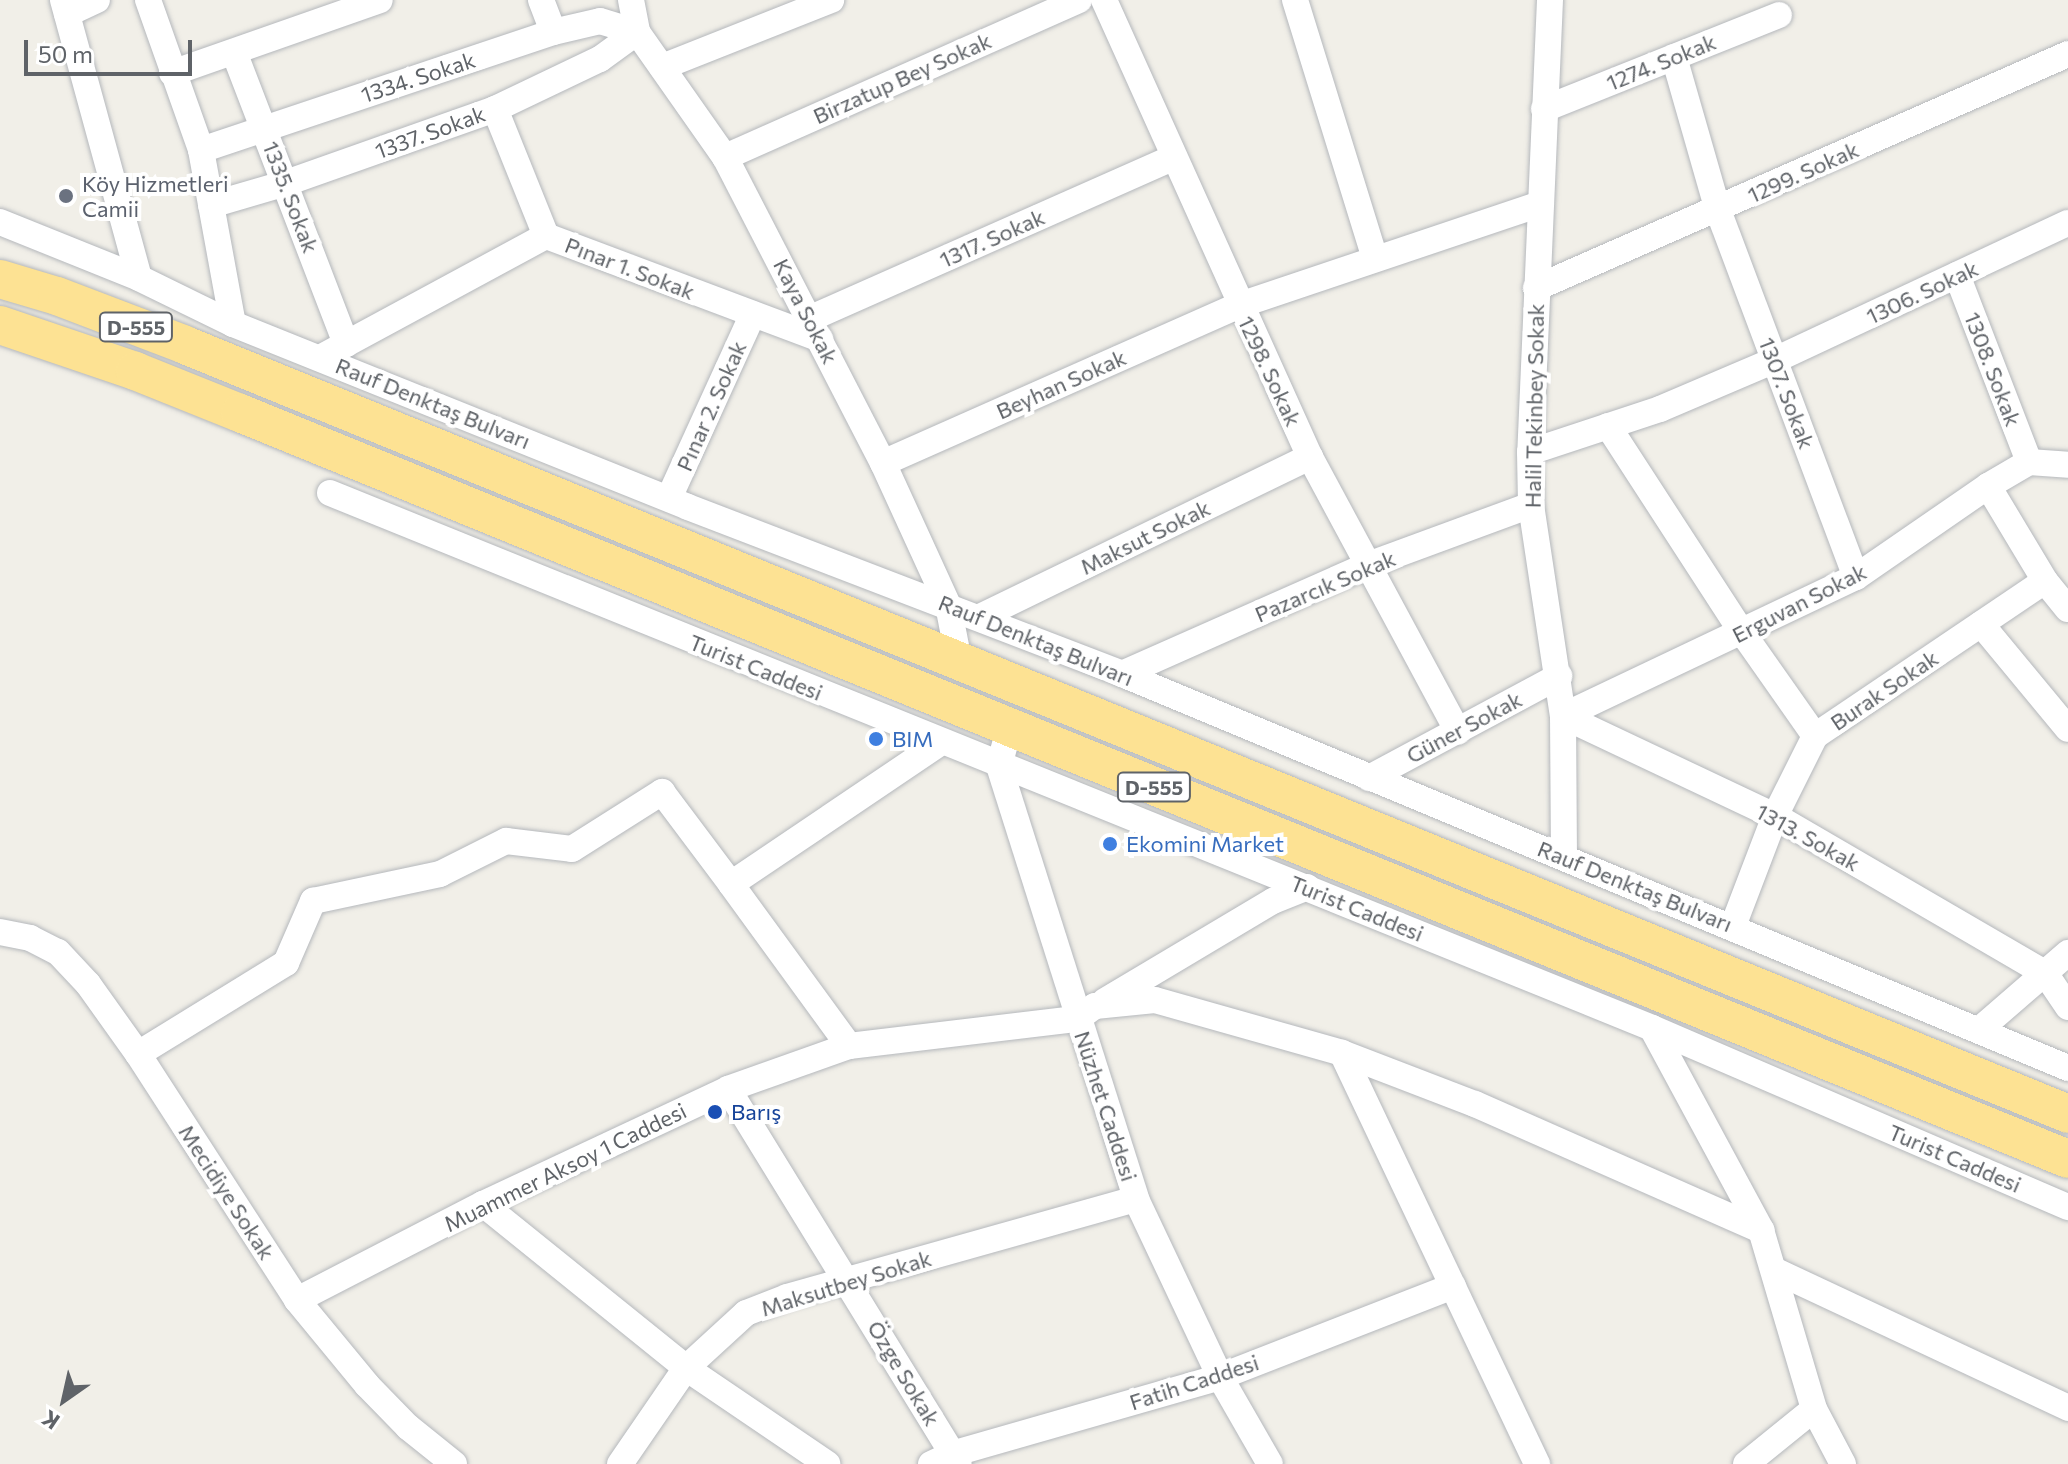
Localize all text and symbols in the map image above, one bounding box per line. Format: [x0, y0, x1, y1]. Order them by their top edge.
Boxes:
scale bar [28, 24, 196, 74]
street label: Birzatup Bey Sokak [809, 27, 995, 129]
street label: 1274. Sokak [1602, 28, 1720, 96]
text: 50 m [38, 39, 93, 68]
street label: 1334. Sokak [358, 46, 478, 108]
street label: 1337. Sokak [371, 100, 489, 164]
street label: 1299. Sokak [1743, 136, 1863, 208]
street label: 1335. Sokak [258, 137, 324, 257]
place label: Köy Hizmetleri Camii [82, 170, 229, 222]
marker: Köy Hizmetleri Camii [57, 187, 75, 205]
street label: 1317. Sokak [935, 203, 1049, 273]
street label: Pınar 1. Sokak [561, 231, 699, 305]
street label: Kaya Sokak [768, 254, 844, 368]
street label: 1306. Sokak [1862, 255, 1982, 329]
street label: Halil Tekinbey Sokak [1519, 304, 1549, 508]
street label: 1308. Sokak [1959, 308, 2027, 430]
road number: D-555 [98, 311, 174, 343]
street label: 1298. Sokak [1233, 312, 1307, 430]
street label: 1307. Sokak [1754, 334, 1820, 452]
street label: Pınar 2. Sokak [671, 337, 751, 475]
street label: Beyhan Sokak [992, 344, 1130, 424]
street label: Rauf Denktaş Bulvarı [332, 352, 534, 454]
street label: Maksut Sokak [1076, 494, 1214, 580]
street label: Pazarcık Sokak [1251, 544, 1399, 628]
street label: Erguvan Sokak [1728, 558, 1870, 648]
street label: Rauf Denktaş Bulvarı [935, 589, 1137, 691]
street label: Turist Caddesi [685, 628, 827, 706]
street label: Burak Sokak [1825, 644, 1943, 736]
street label: Güner Sokak [1402, 686, 1526, 768]
place label: BIM [892, 726, 933, 752]
marker: BIM [867, 730, 885, 748]
road number: D-555 [1116, 771, 1192, 803]
street label: 1313. Sokak [1752, 798, 1864, 876]
place label: Ekomini Market [1126, 831, 1284, 857]
marker: Ekomini Market [1101, 835, 1119, 853]
street label: Rauf Denktaş Bulvarı [1534, 835, 1736, 937]
street label: Turist Caddesi [1286, 869, 1428, 947]
street label: Nüzhet Caddesi [1069, 1028, 1143, 1184]
street label: Muammer Aksoy 1 Caddesi [440, 1097, 690, 1237]
place label: Barış [731, 1099, 781, 1125]
marker: Barış [706, 1103, 724, 1121]
street label: Turist Caddesi [1885, 1118, 2025, 1198]
street label: Mecidiye Sokak [174, 1120, 280, 1264]
street label: Maksutbey Sokak [758, 1245, 934, 1321]
street label: Özge Sokak [862, 1316, 946, 1430]
street label: Fatih Caddesi [1126, 1349, 1262, 1415]
north arrow [24, 1360, 104, 1440]
text: K [36, 1405, 64, 1436]

